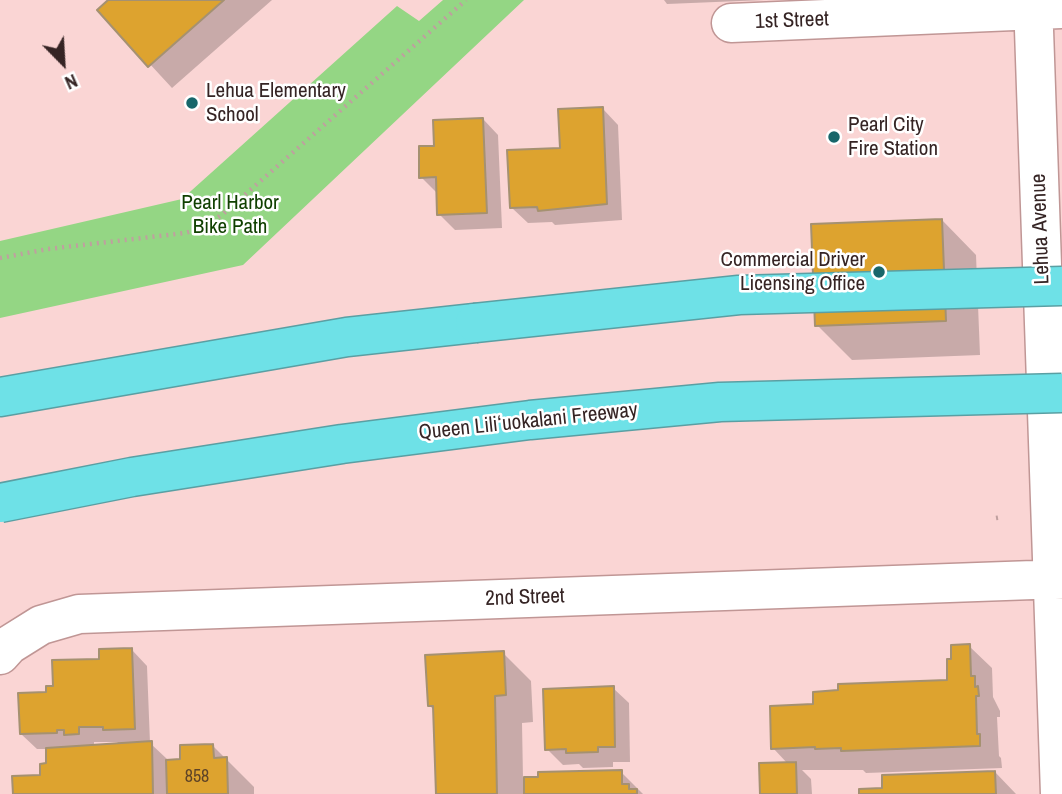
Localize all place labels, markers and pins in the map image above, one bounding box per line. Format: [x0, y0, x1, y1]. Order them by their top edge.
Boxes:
place label: Lehua Elementary School [206, 78, 346, 128]
marker: Lehua Elementary School [184, 95, 200, 111]
place label: Pearl City Fire Station [848, 112, 938, 162]
marker: Pearl City Fire Station [826, 129, 842, 145]
place label: Commercial Driver Licensing Office [721, 247, 865, 297]
marker: Commercial Driver Licensing Office [871, 264, 887, 280]

